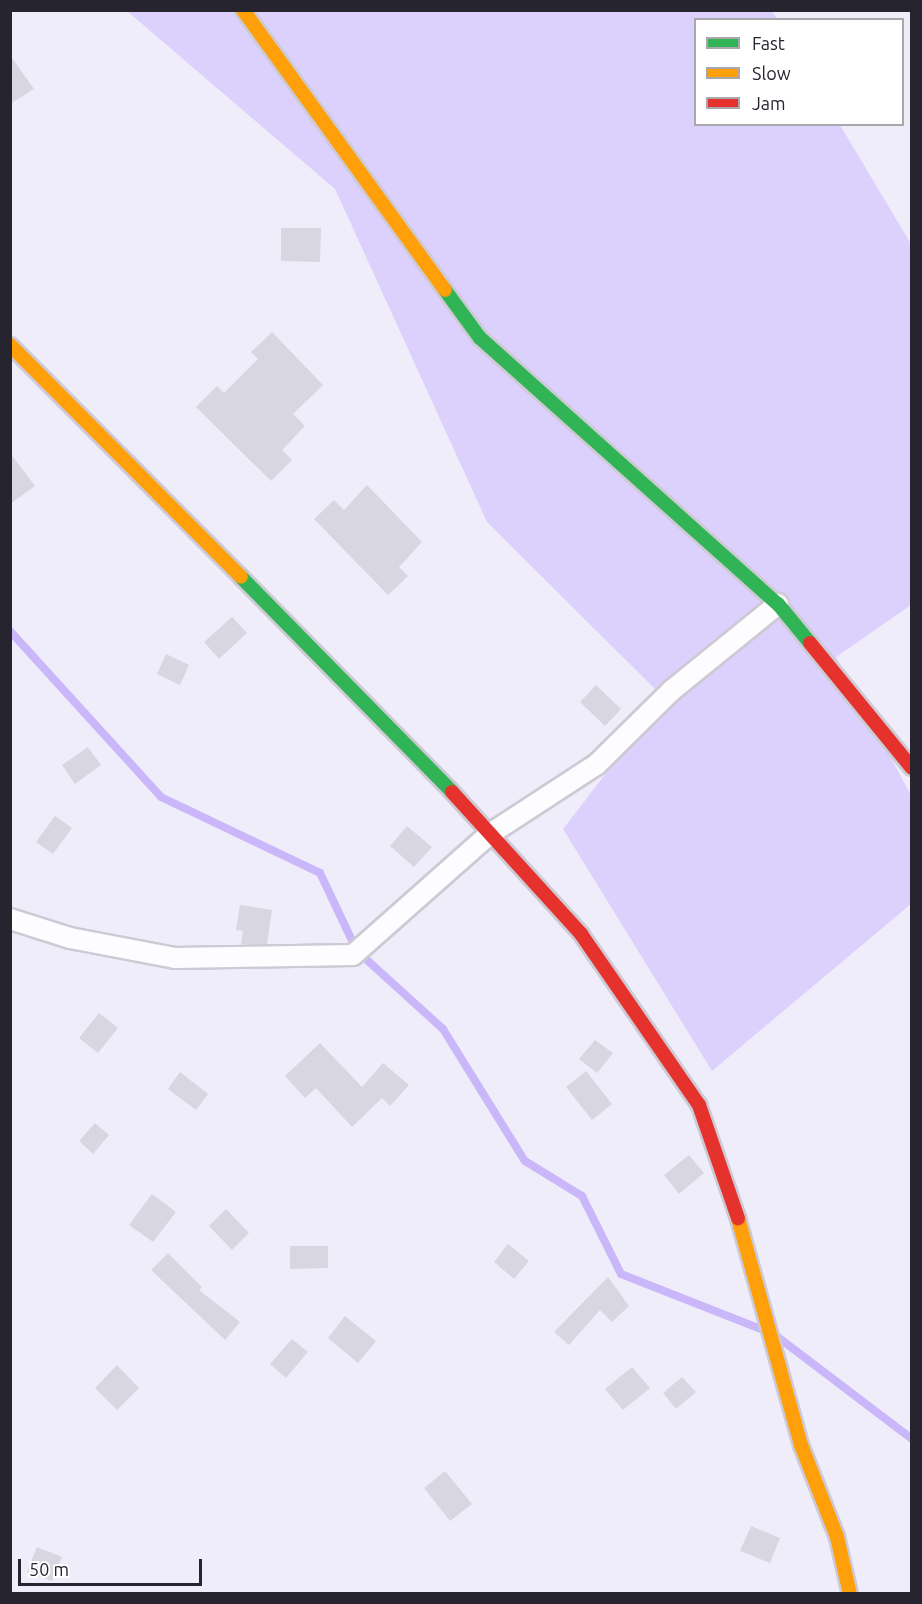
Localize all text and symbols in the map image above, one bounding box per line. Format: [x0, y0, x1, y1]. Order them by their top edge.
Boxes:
legend [694, 18, 904, 126]
text: Fast [752, 33, 785, 53]
text: Slow [752, 63, 791, 83]
text: Jam [752, 93, 786, 113]
scale bar [21, 1547, 206, 1585]
text: 50 m [29, 1559, 69, 1579]

